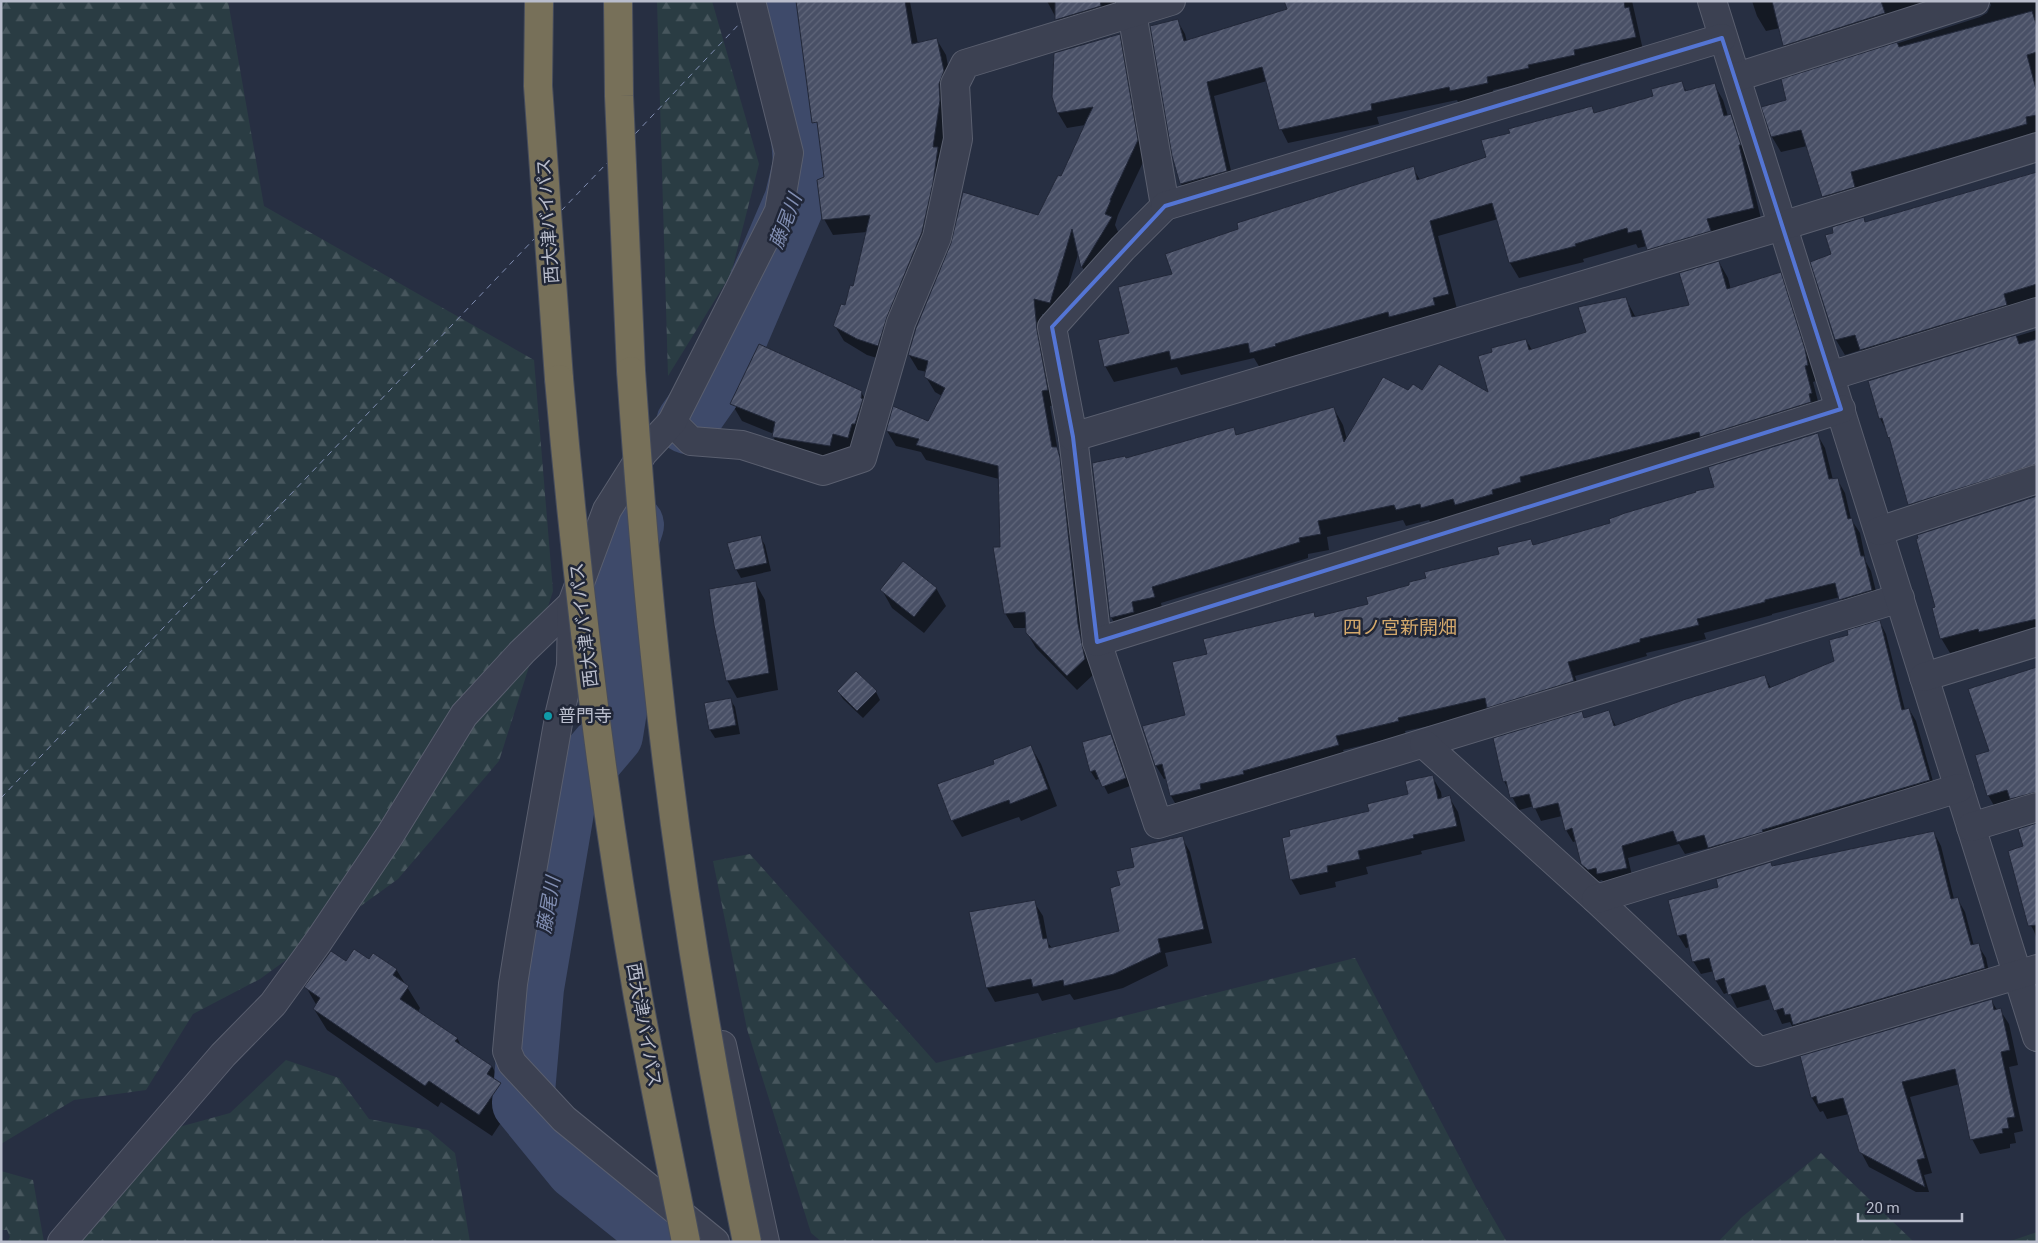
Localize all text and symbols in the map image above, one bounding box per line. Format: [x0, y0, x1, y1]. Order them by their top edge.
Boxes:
street label: 西大津バイパス [533, 158, 562, 284]
water label: 藤尾川 [765, 189, 807, 252]
street label: 西大津バイパス [565, 561, 602, 689]
district label: 四ノ宮新開畑 [1343, 616, 1457, 639]
place label: 普門寺 [558, 705, 612, 726]
marker: 普門寺 [542, 710, 554, 722]
water label: 藤尾川 [532, 873, 565, 935]
street label: 西大津バイパス [623, 961, 666, 1089]
scale bar [1858, 1190, 1962, 1222]
text: 20 m [1866, 1199, 1900, 1217]

